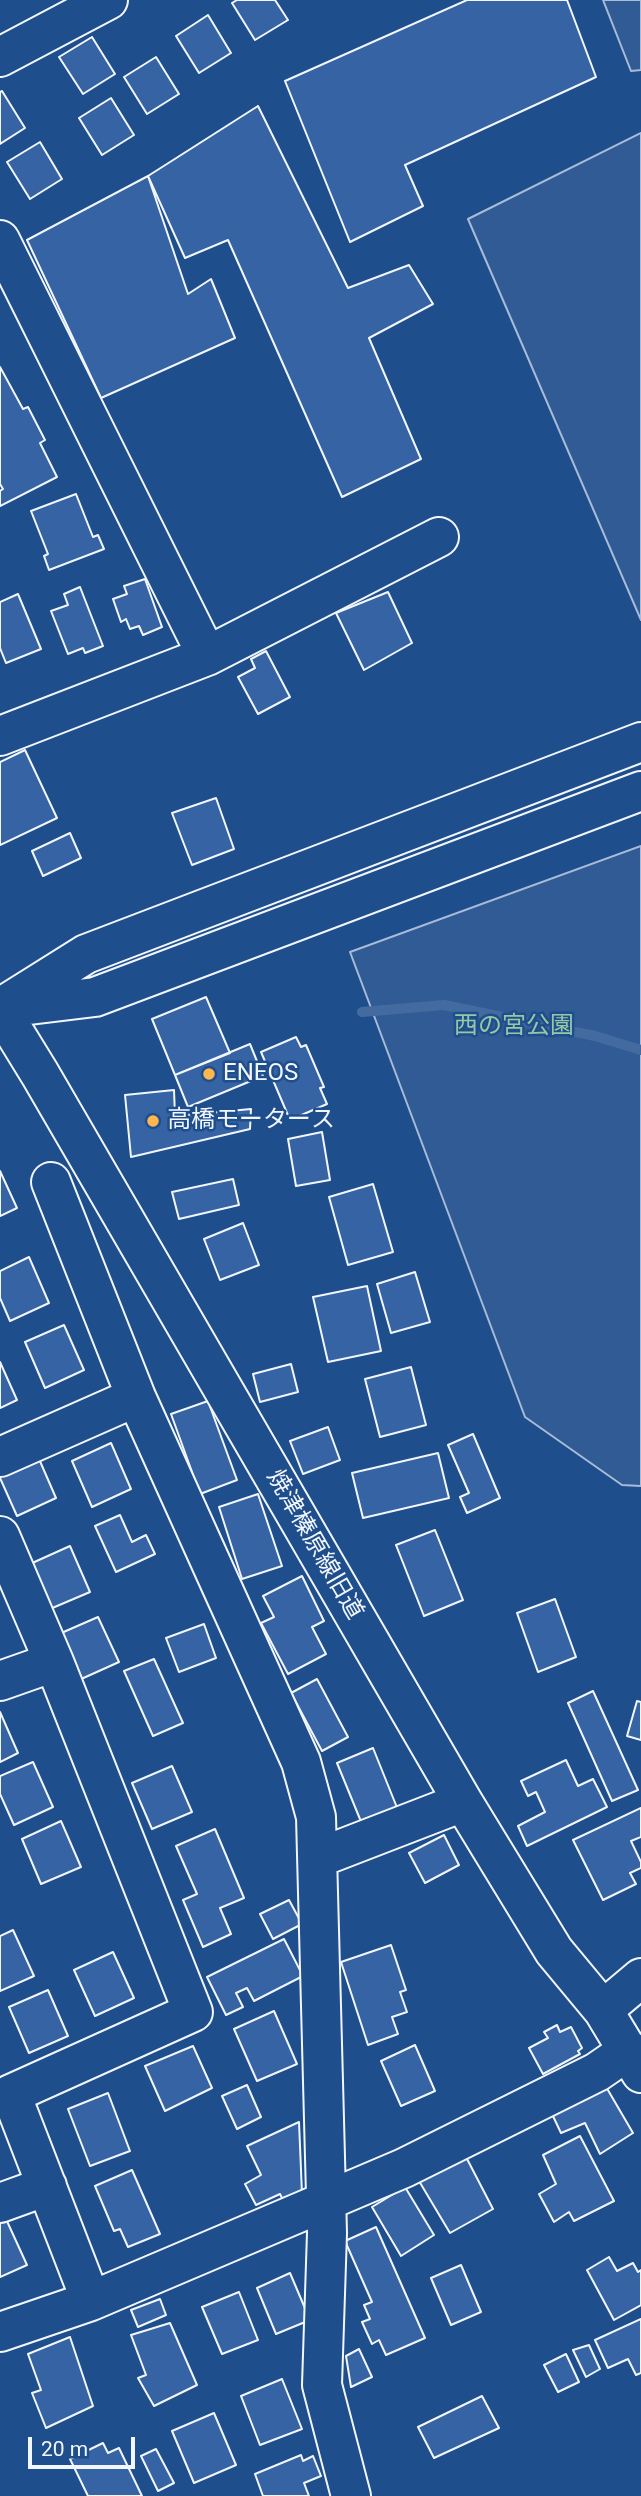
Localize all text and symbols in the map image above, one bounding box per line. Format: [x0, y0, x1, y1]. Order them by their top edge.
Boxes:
park label: 西の宮公園 [454, 1013, 574, 1041]
place label: ENEOS [223, 1060, 298, 1088]
marker: ENEOS [201, 1066, 217, 1082]
place label: 高橋モータース [167, 1107, 335, 1135]
marker: 高橋モータース [145, 1113, 161, 1129]
street label: 焼津榛原線旧道 [260, 1465, 368, 1625]
scale bar [32, 2422, 138, 2466]
text: 20 m [41, 2437, 88, 2461]

